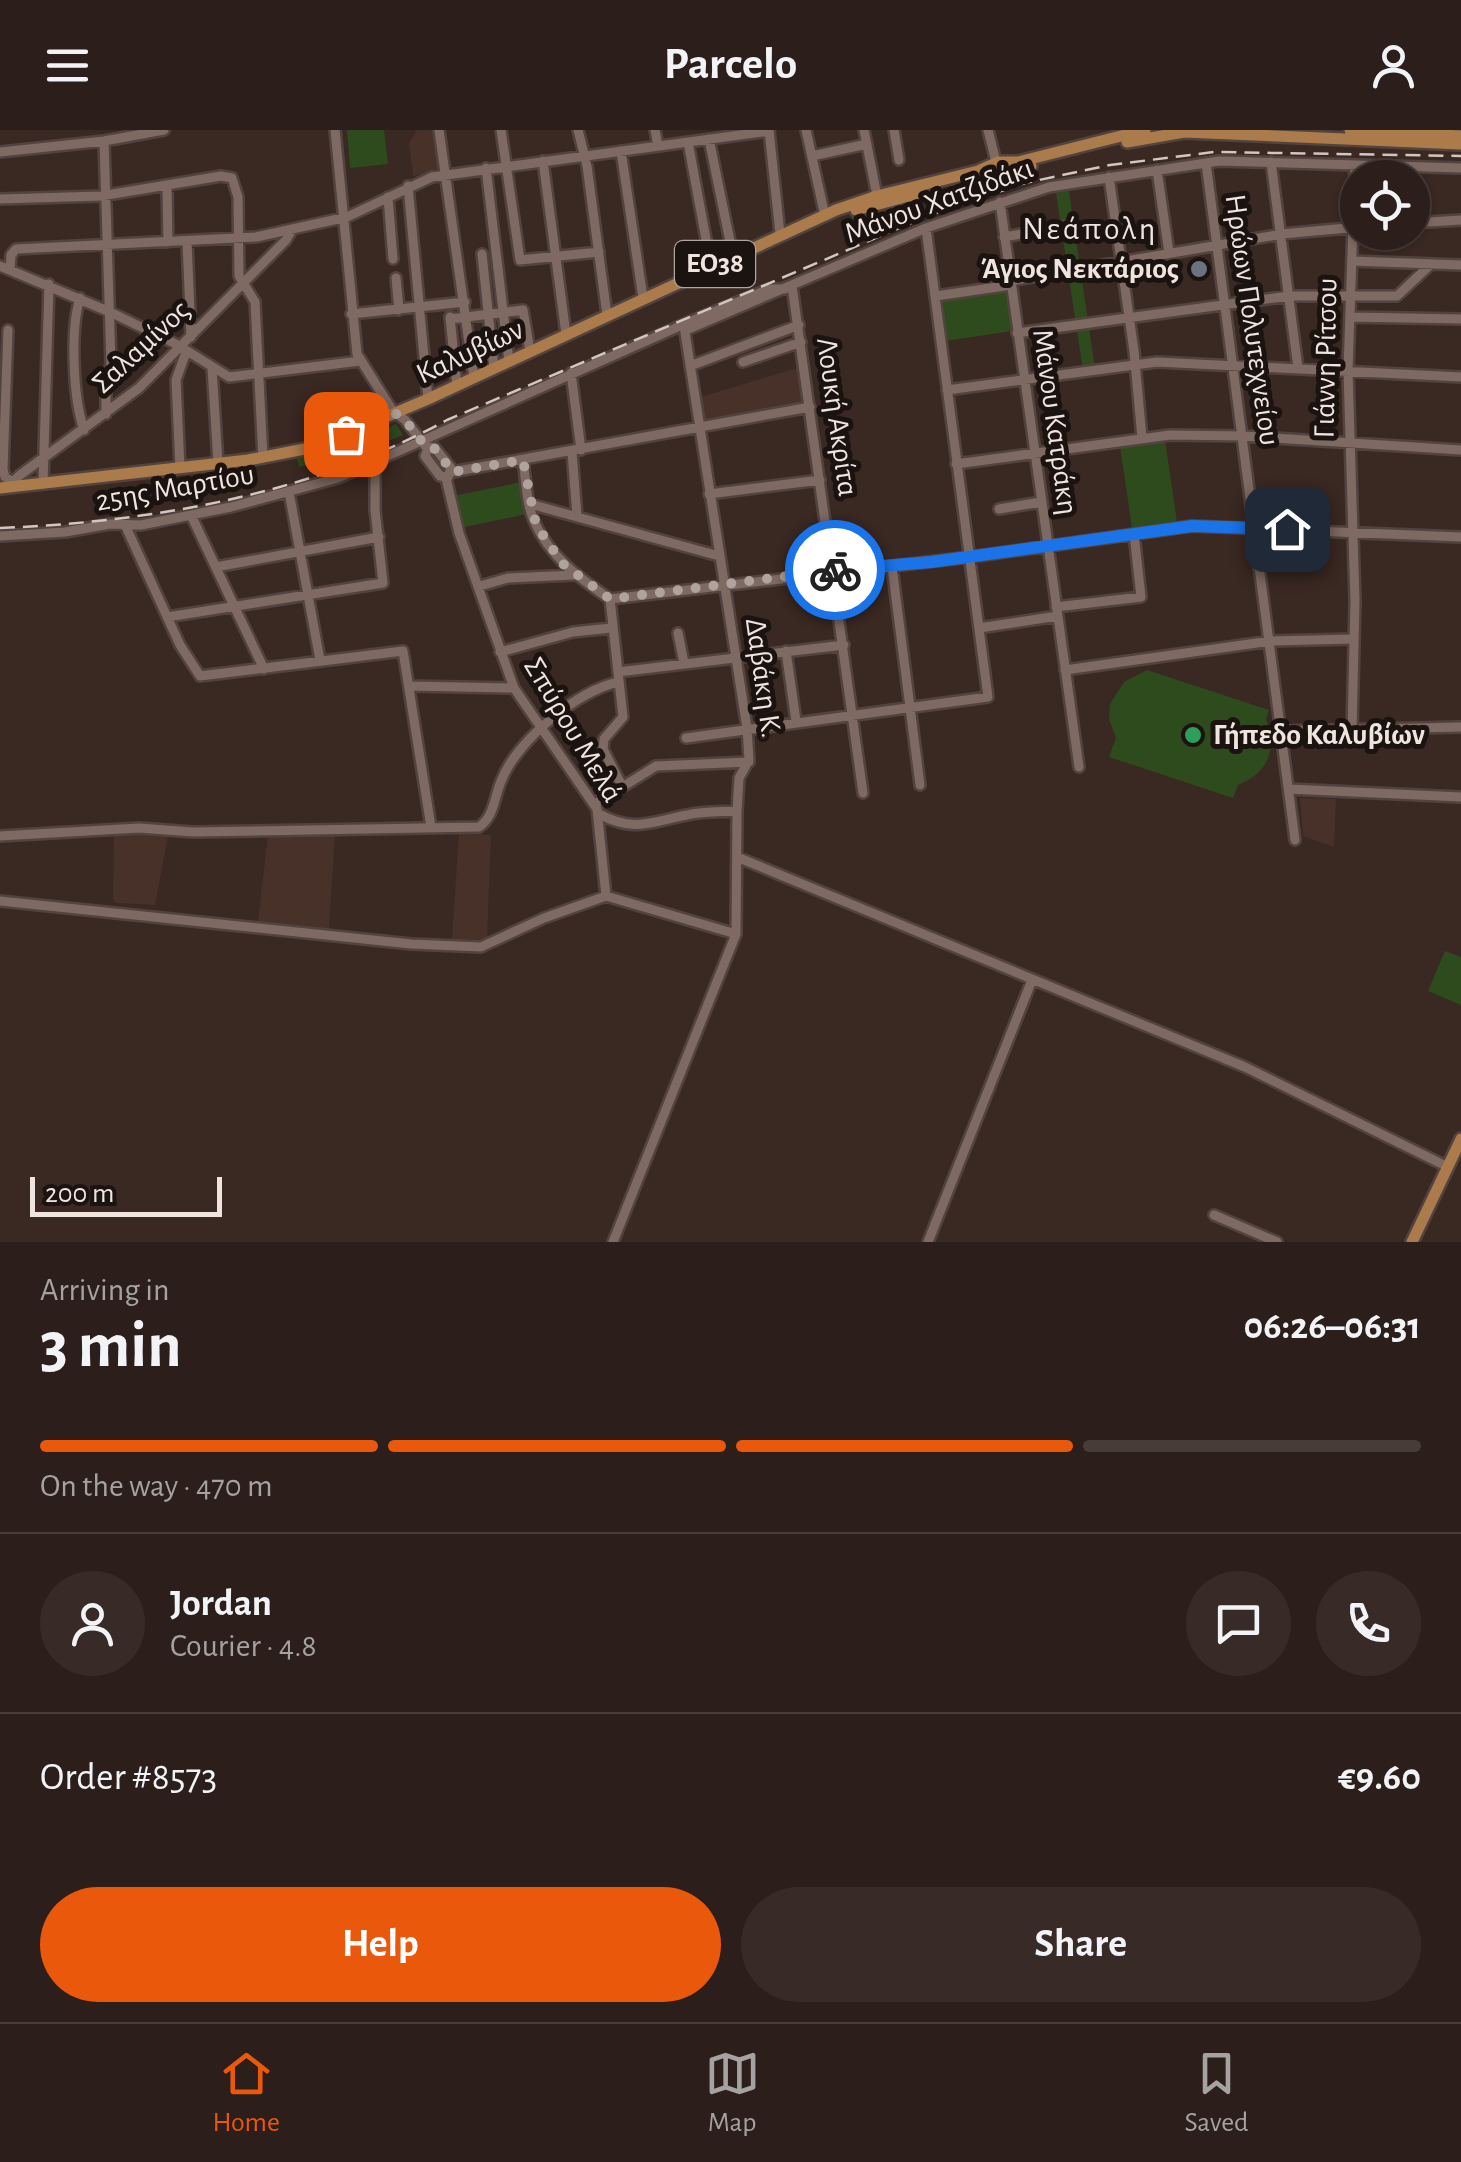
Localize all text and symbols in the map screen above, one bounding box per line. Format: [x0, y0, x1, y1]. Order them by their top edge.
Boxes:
icon: menu [40, 38, 95, 93]
icon: person [1366, 38, 1421, 93]
text: Parcelo [664, 42, 797, 87]
street label: Μάνου Χατζιδάκι [841, 153, 1037, 249]
map controls [1340, 160, 1430, 250]
button: locate [1340, 160, 1430, 250]
street label: Ηρώων Πολυτεχνείου [1220, 193, 1284, 447]
district label: Νεάπολη [1022, 213, 1158, 245]
road number: ΕΟ38 [675, 241, 755, 287]
place label: Άγιος Νεκτάριος [981, 254, 1179, 284]
marker: Άγιος Νεκτάριος [1188, 258, 1210, 280]
street label: Γιάννη Ρίτσου [1310, 278, 1342, 438]
street label: Σαλαμίνος [87, 295, 195, 399]
street label: Καλυβίων [412, 314, 528, 390]
street label: Μάνου Κατράκη [1027, 327, 1083, 517]
street label: Λουκή Ακρίτα [811, 336, 863, 498]
pin [304, 392, 389, 477]
icon: bag [319, 407, 374, 462]
street label: 25ης Μαρτίου [94, 459, 256, 517]
pin [1245, 487, 1330, 572]
icon: home [1260, 502, 1315, 557]
courier [785, 520, 885, 620]
icon: bike [808, 543, 863, 598]
street label: Δαβάκη Κ. [740, 616, 786, 740]
street label: Σπύρου Μελά [518, 652, 628, 808]
place label: Γήπεδο Καλυβίων [1213, 720, 1425, 750]
marker: Γήπεδο Καλυβίων [1182, 724, 1204, 746]
scale bar [30, 1172, 222, 1216]
text: 200 m [45, 1180, 114, 1208]
text: Arriving in [40, 1274, 169, 1306]
text: 06:26–06:31 [1243, 1308, 1421, 1346]
text: 3 min [40, 1314, 182, 1379]
text: On the way · 470 m [40, 1470, 272, 1502]
button: person [40, 1571, 145, 1676]
button: chat [1186, 1571, 1291, 1676]
button: phone [1316, 1571, 1421, 1676]
text: Jordan [170, 1585, 272, 1623]
text: Courier · 4.8 [170, 1630, 317, 1662]
text: Order #8573 [40, 1759, 217, 1797]
text: €9.60 [1338, 1759, 1421, 1797]
button: Help [40, 1887, 721, 2002]
button: Share [741, 1887, 1421, 2002]
tab: Home [212, 2046, 280, 2140]
tab: Map [705, 2046, 760, 2140]
tab: Saved [1184, 2046, 1249, 2140]

